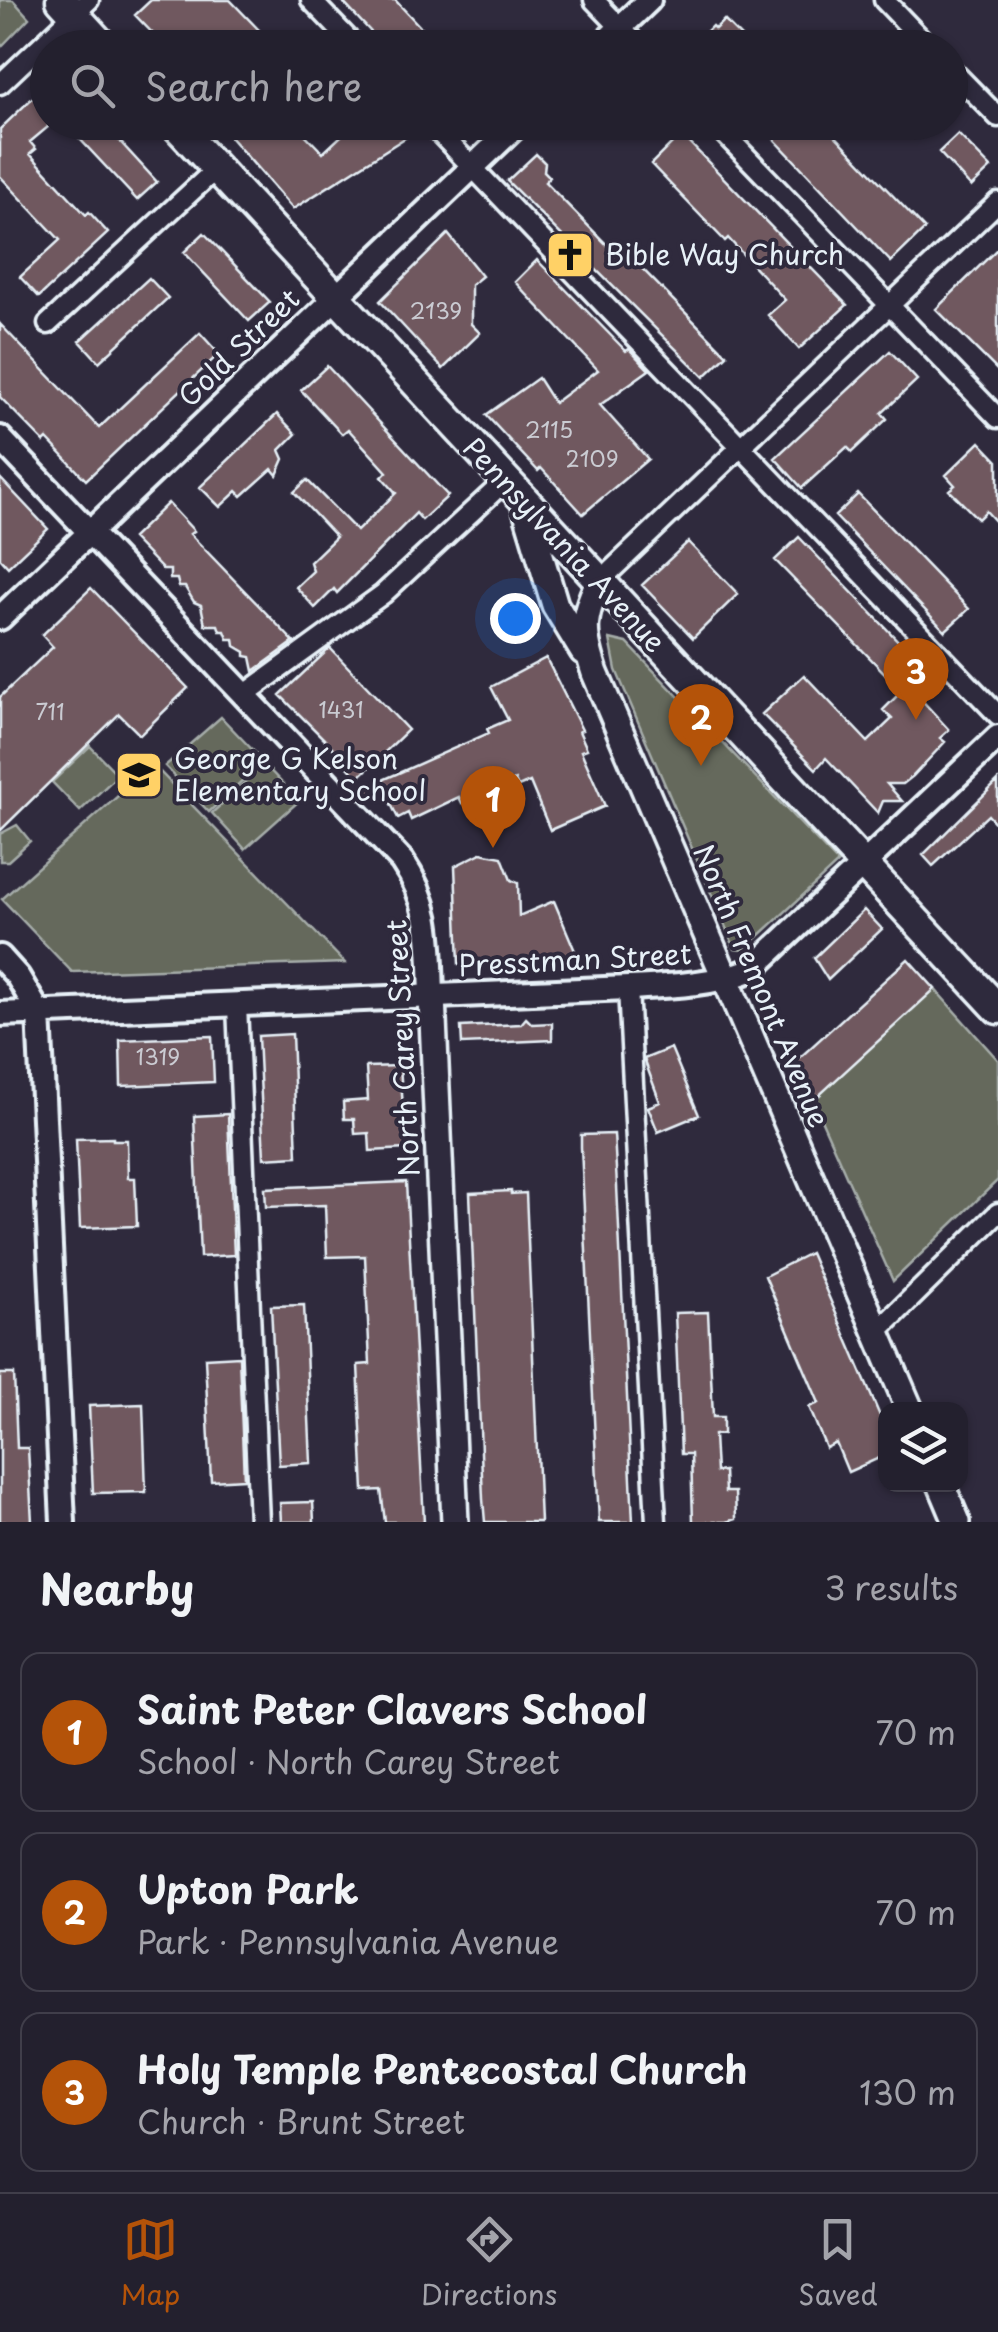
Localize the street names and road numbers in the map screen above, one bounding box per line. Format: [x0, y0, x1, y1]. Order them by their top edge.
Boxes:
street label: Gold Street [167, 278, 309, 416]
street label: Pennsylvania Avenue [454, 427, 677, 661]
street label: North Fremont Avenue [683, 837, 841, 1134]
street label: North Carey Street [373, 919, 430, 1178]
street label: Presstman Street [457, 931, 692, 986]

